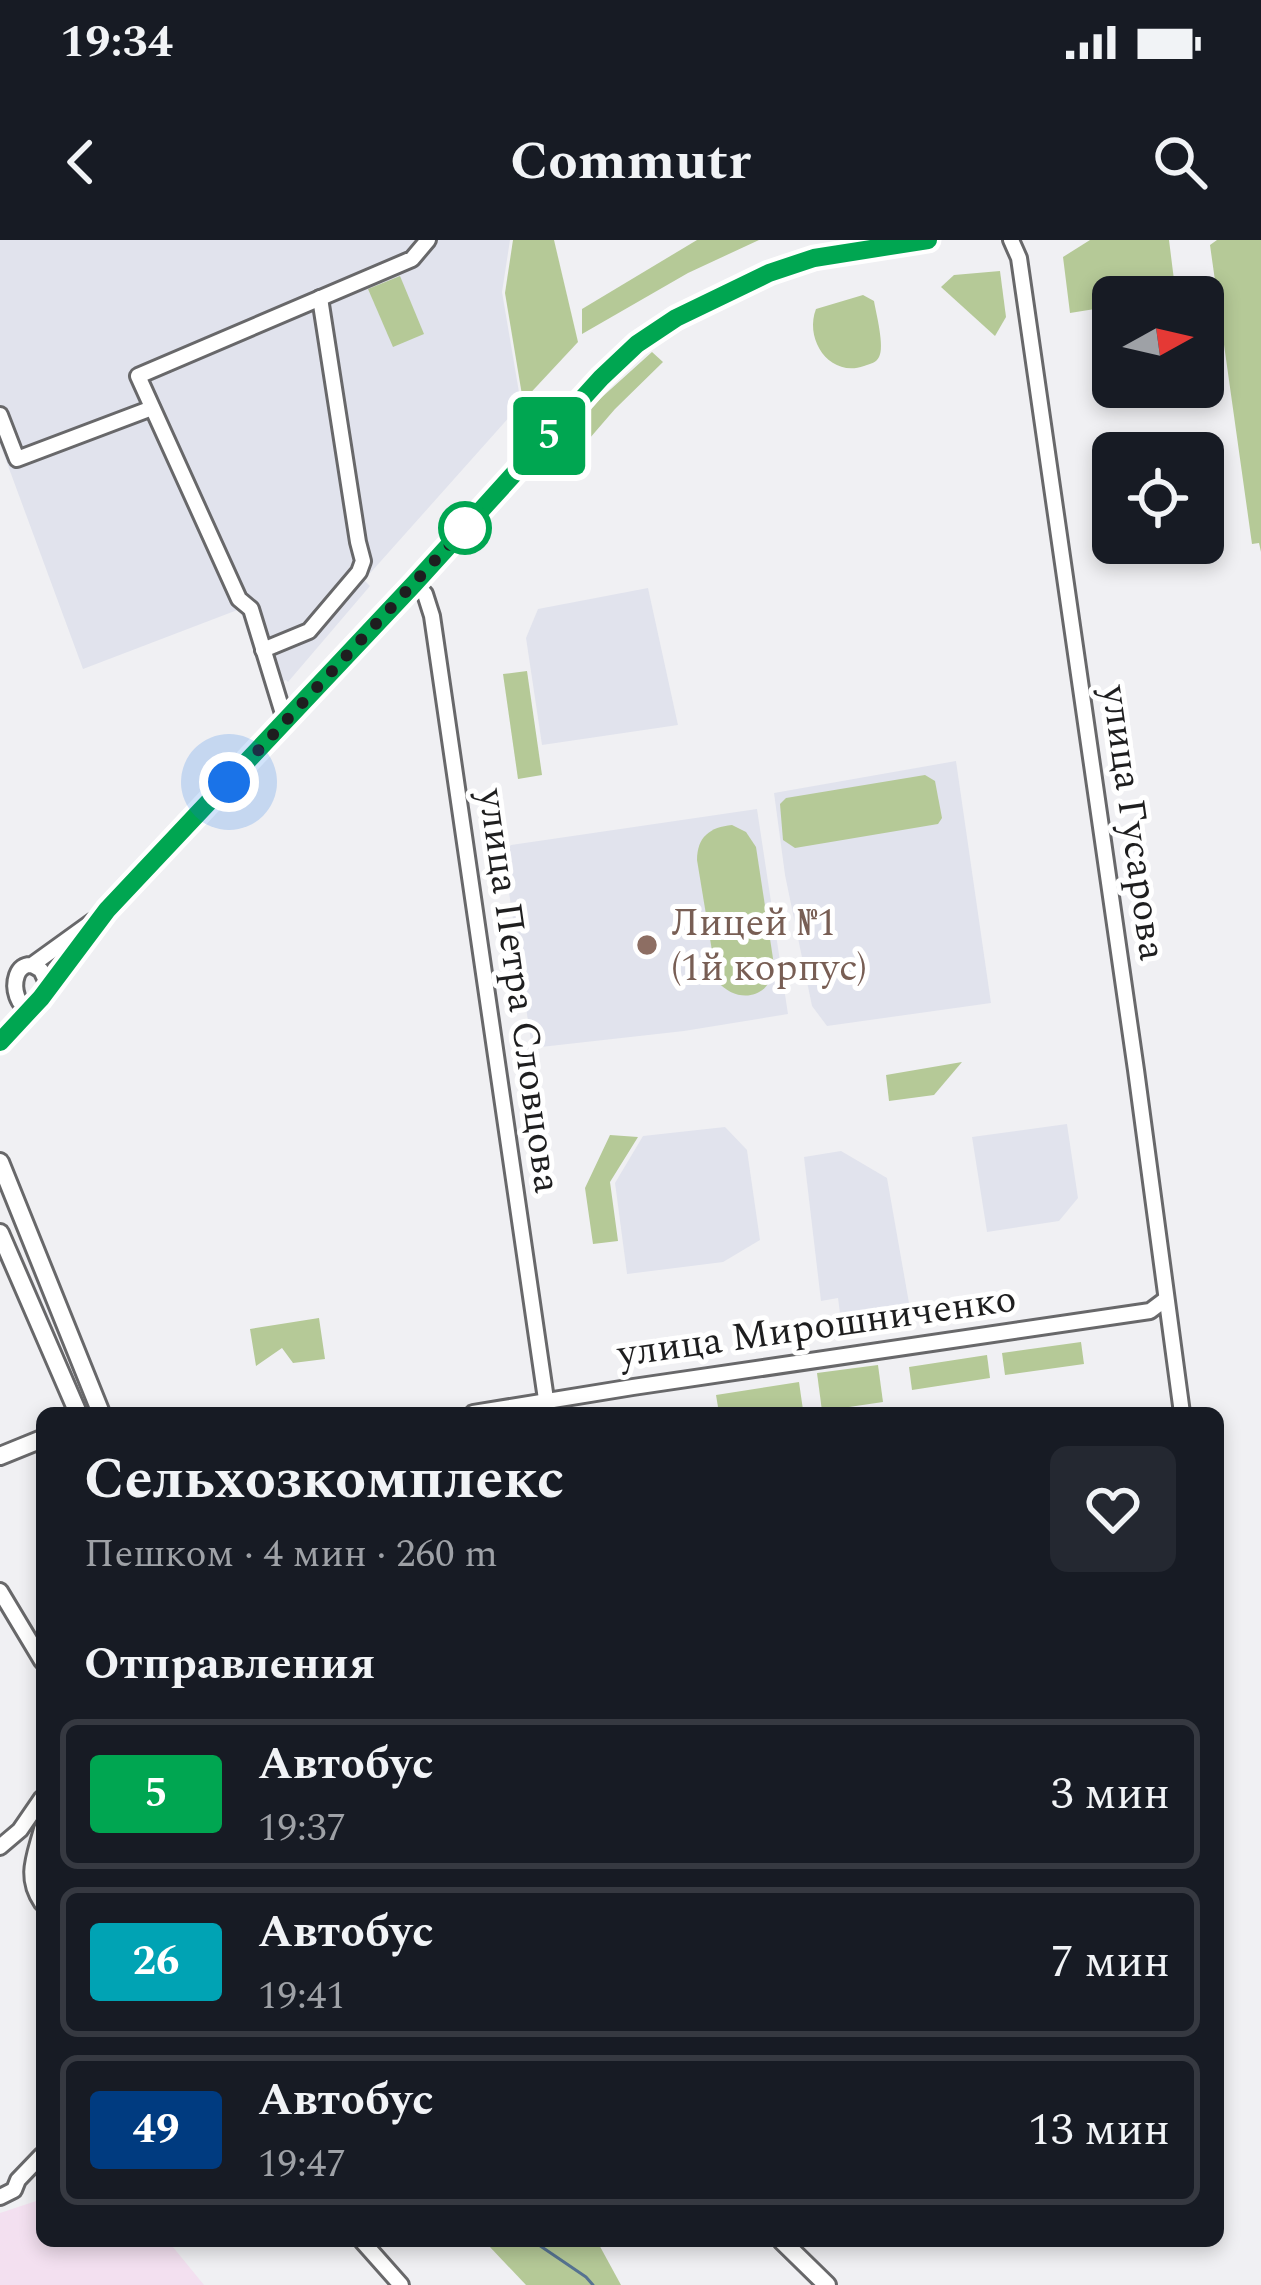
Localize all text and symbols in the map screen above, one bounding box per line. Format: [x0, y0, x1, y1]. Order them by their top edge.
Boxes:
text: 19:34 [60, 8, 173, 77]
text: Commutr [510, 121, 751, 203]
icon: back [48, 129, 114, 195]
icon: search [1147, 129, 1213, 195]
north arrow [1092, 276, 1224, 408]
map controls [1092, 276, 1224, 564]
line badge: 5 [510, 397, 588, 475]
text: 5 [537, 404, 561, 467]
button: locate [1092, 432, 1224, 564]
unlabelled marker [440, 503, 490, 553]
street label: улица Гусарова [1084, 681, 1182, 964]
your location [199, 752, 259, 812]
street label: улица Петра Словцова [461, 784, 577, 1197]
place label: Лицей №1 (1й корпус) [671, 894, 867, 998]
marker: Лицей №1 (1й корпус) [634, 932, 660, 958]
street label: улица Мирошниченко [613, 1270, 1020, 1384]
text: Сельхозкомплекс [84, 1437, 564, 1523]
button: heart [1050, 1446, 1176, 1572]
text: Пешком · 4 мин · 260 m [84, 1525, 498, 1584]
text: Отправления [84, 1630, 375, 1699]
text: Автобус [258, 1730, 434, 1799]
text: 3 мин [1051, 1760, 1170, 1829]
text: 5 [144, 1762, 168, 1825]
text: 19:37 [258, 1799, 346, 1858]
text: Автобус [258, 1898, 434, 1967]
text: 7 мин [1051, 1928, 1170, 1997]
text: 26 [132, 1930, 180, 1993]
text: 19:41 [258, 1967, 346, 2026]
text: Автобус [258, 2066, 434, 2135]
text: 13 мин [1028, 2096, 1170, 2165]
text: 49 [132, 2098, 180, 2161]
text: 19:47 [258, 2135, 346, 2194]

